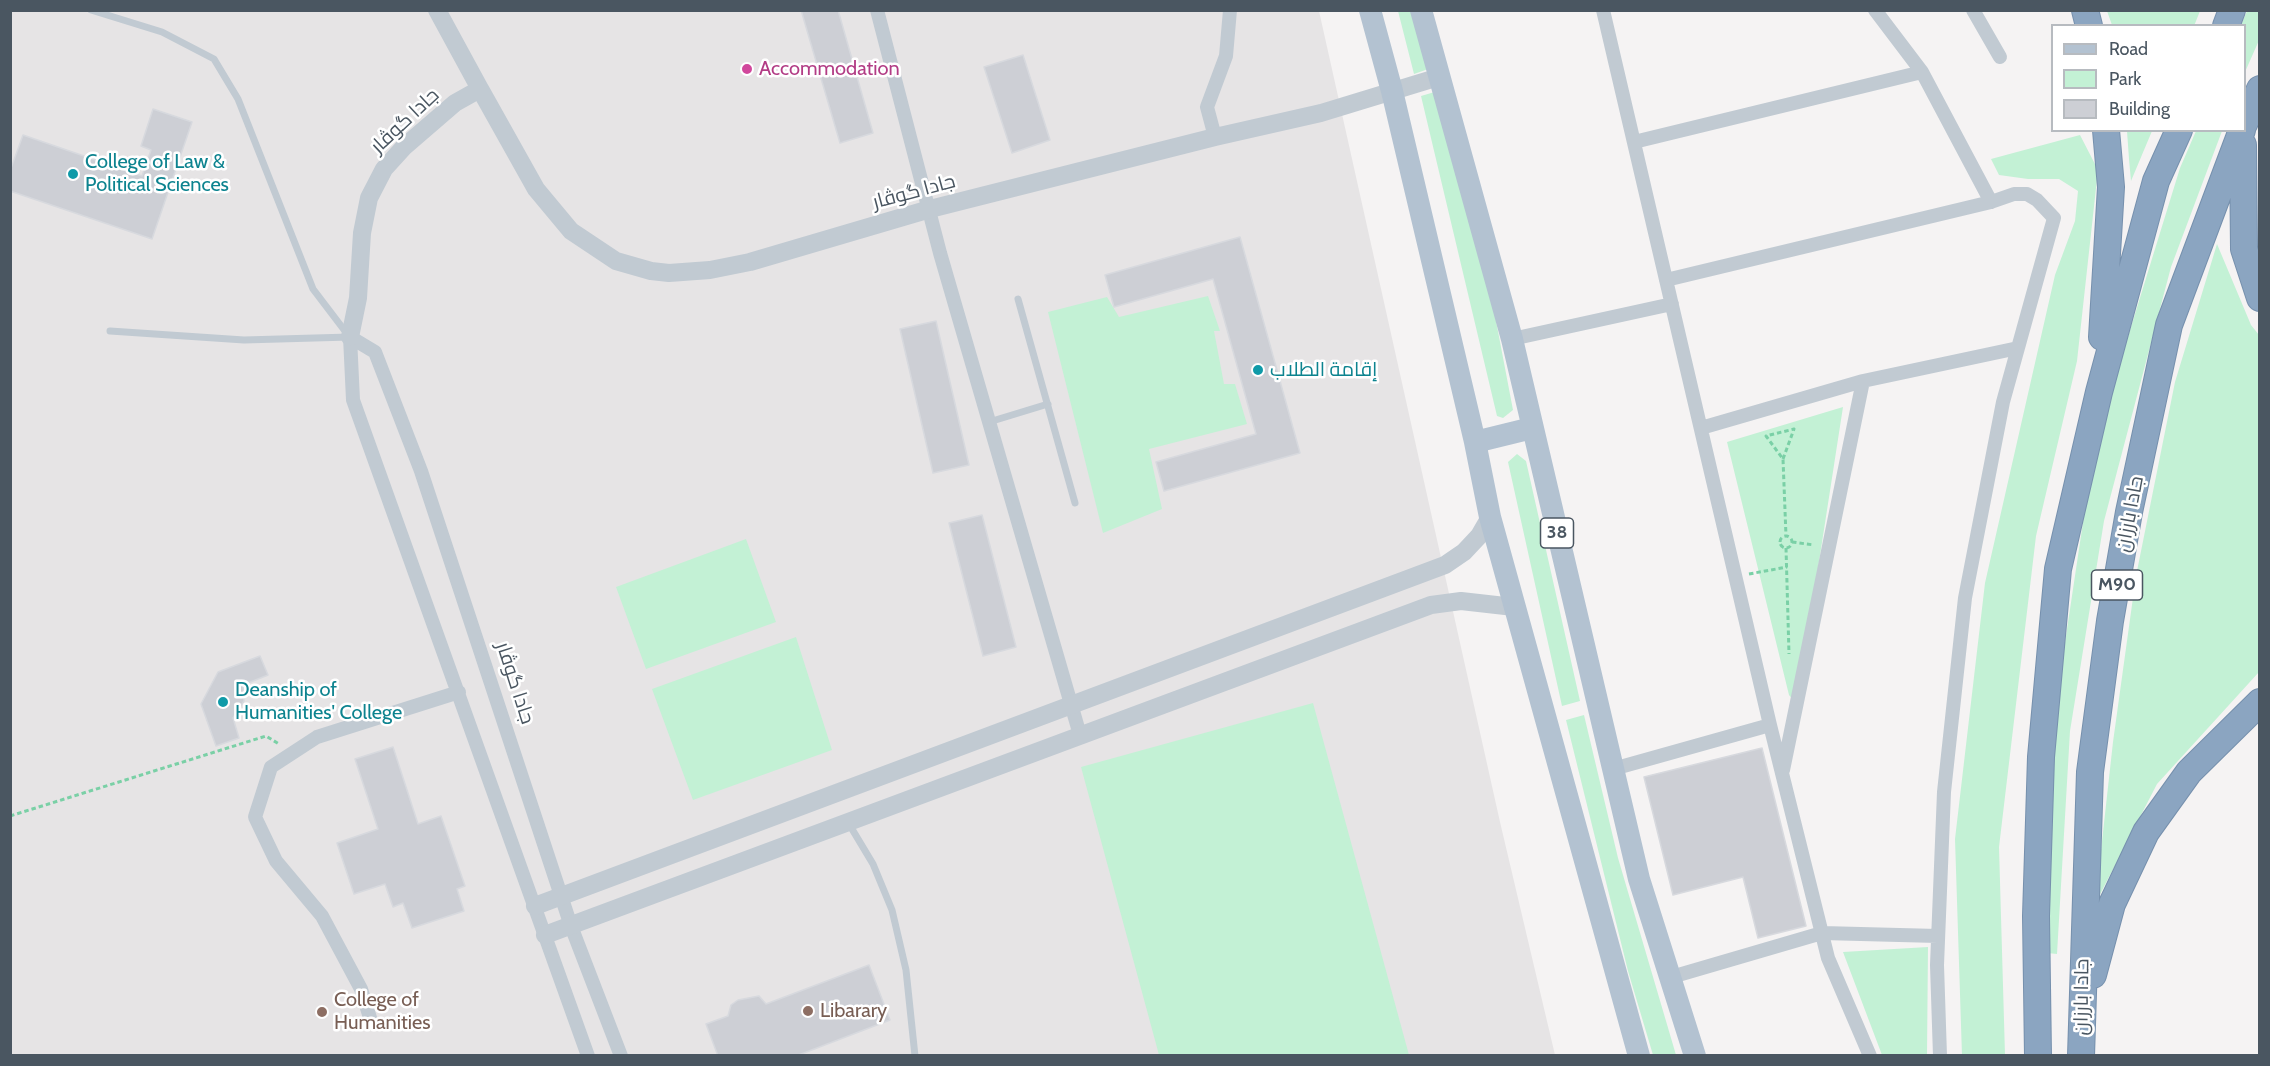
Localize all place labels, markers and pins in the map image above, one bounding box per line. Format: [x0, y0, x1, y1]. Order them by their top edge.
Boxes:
place label: Accommodation [759, 57, 900, 81]
marker: Accommodation [740, 62, 754, 76]
place label: College of Law & Political Sciences [85, 150, 229, 197]
marker: College of Law & Political Sciences [66, 167, 80, 181]
place label: إقامة الطلاب [1270, 358, 1377, 382]
marker: إقامة الطلاب [1251, 363, 1265, 377]
place label: Deanship of Humanities' College [235, 678, 402, 725]
marker: Deanship of Humanities' College [216, 695, 230, 709]
place label: College of Humanities [334, 988, 430, 1035]
place label: Libarary [820, 999, 887, 1023]
marker: Libarary [801, 1004, 815, 1018]
marker: College of Humanities [315, 1005, 329, 1019]

